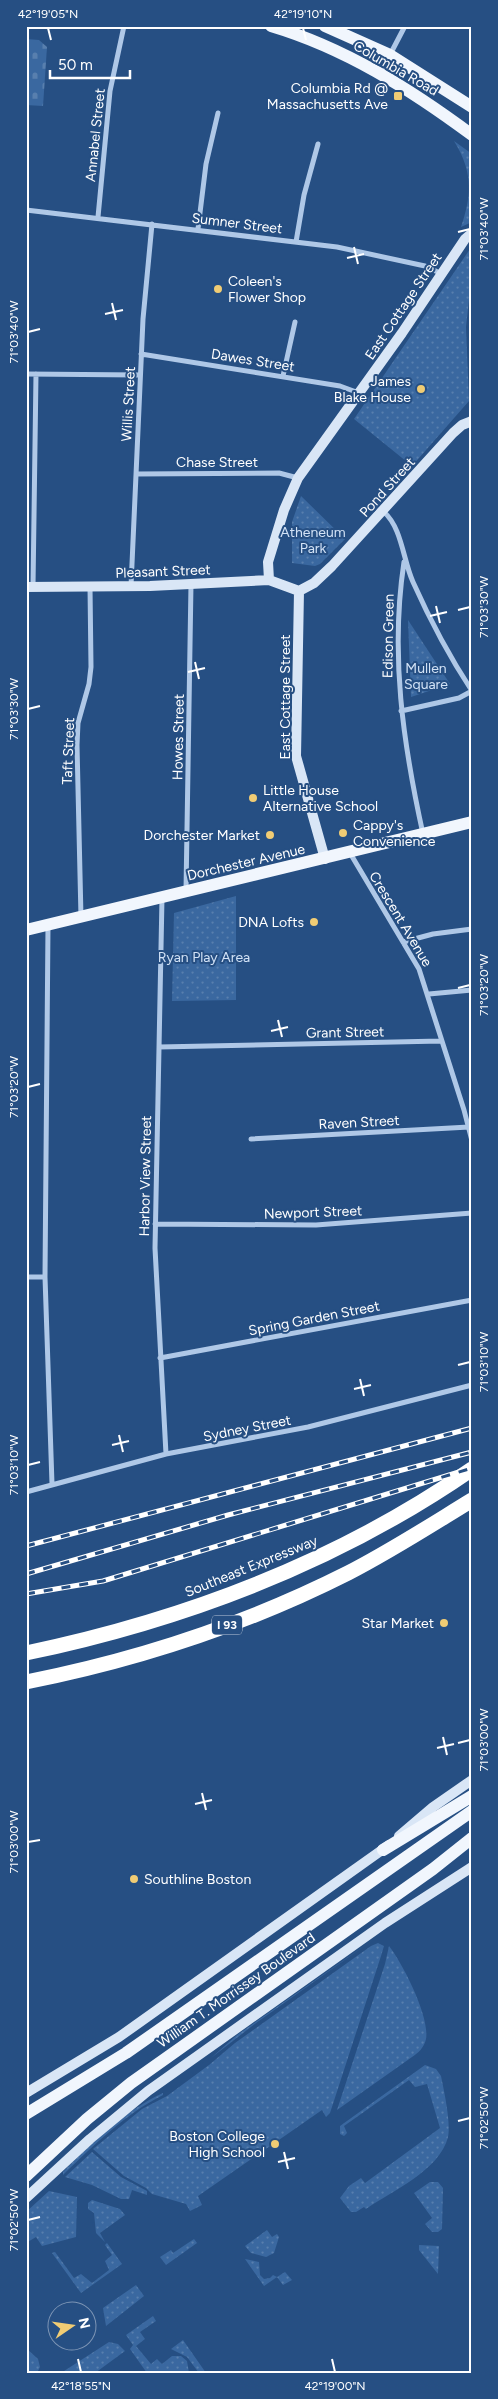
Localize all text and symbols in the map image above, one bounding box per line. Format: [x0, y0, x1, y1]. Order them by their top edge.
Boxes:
text: 42°19'05"N [18, 7, 78, 21]
text: 42°19'10"N [274, 7, 332, 21]
street label: Columbia Road [350, 37, 441, 100]
scale bar [50, 48, 130, 80]
text: 50 m [58, 56, 93, 74]
place label: Columbia Rd @ Massachusetts Ave [267, 80, 388, 113]
street label: Annabel Street [82, 88, 109, 183]
marker: Columbia Rd @ Massachusetts Ave [392, 90, 404, 102]
text: 71°03'40"W [477, 197, 491, 260]
street label: Sumner Street [191, 210, 283, 237]
street label: East Cottage Street [361, 250, 445, 363]
place label: Coleen's Flower Shop [228, 273, 306, 306]
marker: Coleen's Flower Shop [212, 283, 224, 295]
text: 71°03'40"W [7, 300, 21, 363]
street label: Dawes Street [210, 346, 296, 375]
street label: Willis Street [118, 366, 139, 442]
place label: James Blake House [334, 373, 411, 406]
marker: James Blake House [415, 383, 427, 395]
street label: Chase Street [176, 454, 258, 471]
street label: Pond Street [356, 454, 419, 521]
park label: Atheneum Park [280, 524, 346, 557]
street label: Pleasant Street [115, 561, 211, 582]
text: 71°03'30"W [477, 576, 491, 638]
street label: Edison Green [379, 594, 398, 678]
street label: East Cottage Street [277, 634, 294, 760]
park label: Mullen Square [404, 660, 448, 693]
text: 71°03'30"W [7, 678, 21, 740]
street label: Howes Street [169, 694, 188, 780]
street label: Taft Street [59, 717, 78, 785]
place label: Little House Alternative School [263, 782, 378, 815]
marker: Little House Alternative School [247, 792, 259, 804]
place label: Cappy's Convenience [353, 817, 436, 850]
place label: Dorchester Market [144, 827, 260, 844]
marker: Cappy's Convenience [337, 827, 349, 839]
marker: Dorchester Market [264, 829, 276, 841]
street label: Dorchester Avenue [186, 841, 307, 884]
street label: Crescent Avenue [365, 869, 436, 970]
place label: DNA Lofts [238, 914, 304, 931]
marker: DNA Lofts [308, 916, 320, 928]
park label: Ryan Play Area [158, 949, 250, 966]
text: 71°03'20"W [477, 953, 491, 1016]
street label: Grant Street [306, 1023, 384, 1042]
text: 71°03'20"W [7, 1055, 21, 1118]
street label: Raven Street [318, 1112, 400, 1133]
street label: Harbor View Street [136, 1115, 155, 1237]
street label: Newport Street [264, 1202, 362, 1223]
street label: Spring Garden Street [247, 1297, 381, 1340]
text: 71°03'10"W [477, 1331, 491, 1392]
street label: Sydney Street [202, 1412, 293, 1445]
text: 71°03'10"W [7, 1434, 21, 1495]
street label: Southeast Expressway [182, 1532, 321, 1601]
place label: Star Market [362, 1615, 434, 1632]
road number: I 93 [212, 1616, 242, 1634]
marker: Star Market [438, 1617, 450, 1629]
text: 71°03'00"W [477, 1708, 491, 1772]
text: 71°03'00"W [7, 1810, 21, 1874]
place label: Southline Boston [144, 1871, 251, 1888]
marker: Southline Boston [128, 1873, 140, 1885]
street label: William T. Morrissey Boulevard [154, 1929, 319, 2052]
text: 71°02'50"W [477, 2086, 491, 2149]
place label: Boston College High School [169, 2128, 265, 2161]
marker: Boston College High School [269, 2138, 281, 2150]
text: 71°02'50"W [7, 2188, 21, 2251]
north arrow [48, 2302, 98, 2352]
text: N [75, 2316, 94, 2330]
text: 42°18'55"N [51, 2379, 111, 2393]
text: 42°19'00"N [304, 2379, 366, 2393]

